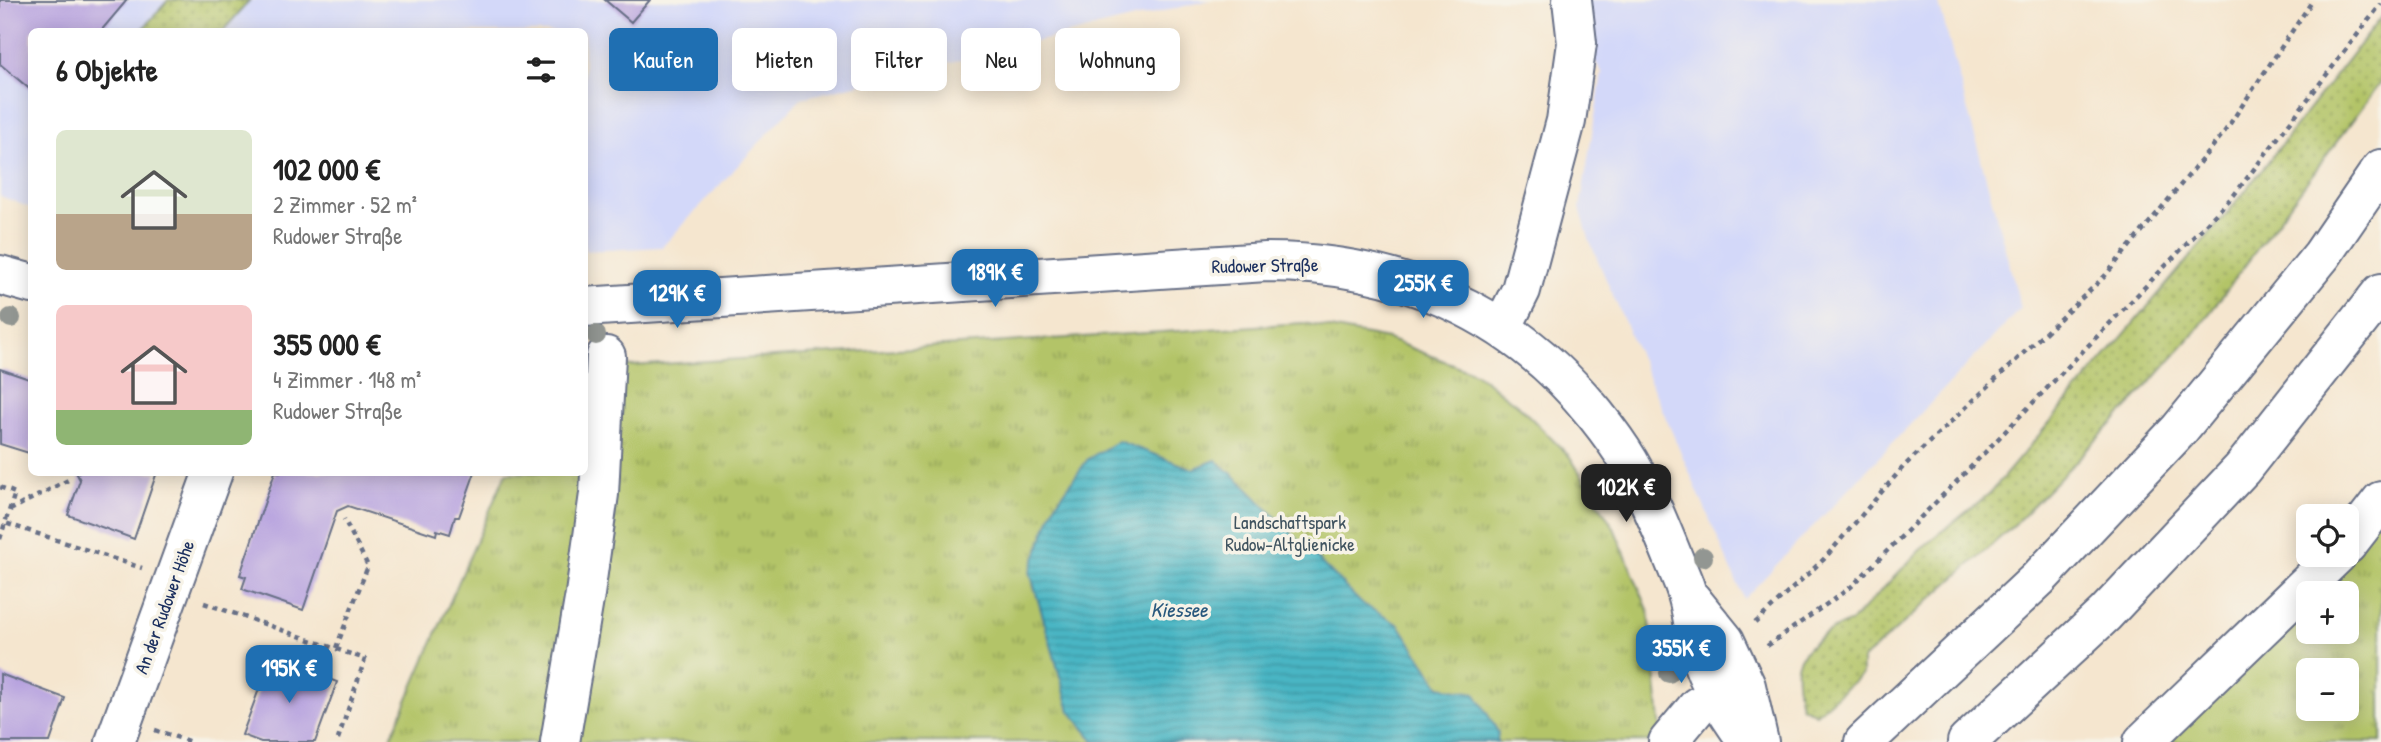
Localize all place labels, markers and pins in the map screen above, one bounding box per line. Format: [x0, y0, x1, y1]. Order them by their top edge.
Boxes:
pin: 189K € [938, 250, 1052, 309]
pin: 255K € [1366, 260, 1480, 320]
pin: 129K € [620, 270, 734, 330]
pin: 102K € [1569, 464, 1683, 524]
pin: 355K € [1624, 626, 1738, 685]
pin: 195K € [232, 646, 346, 705]

